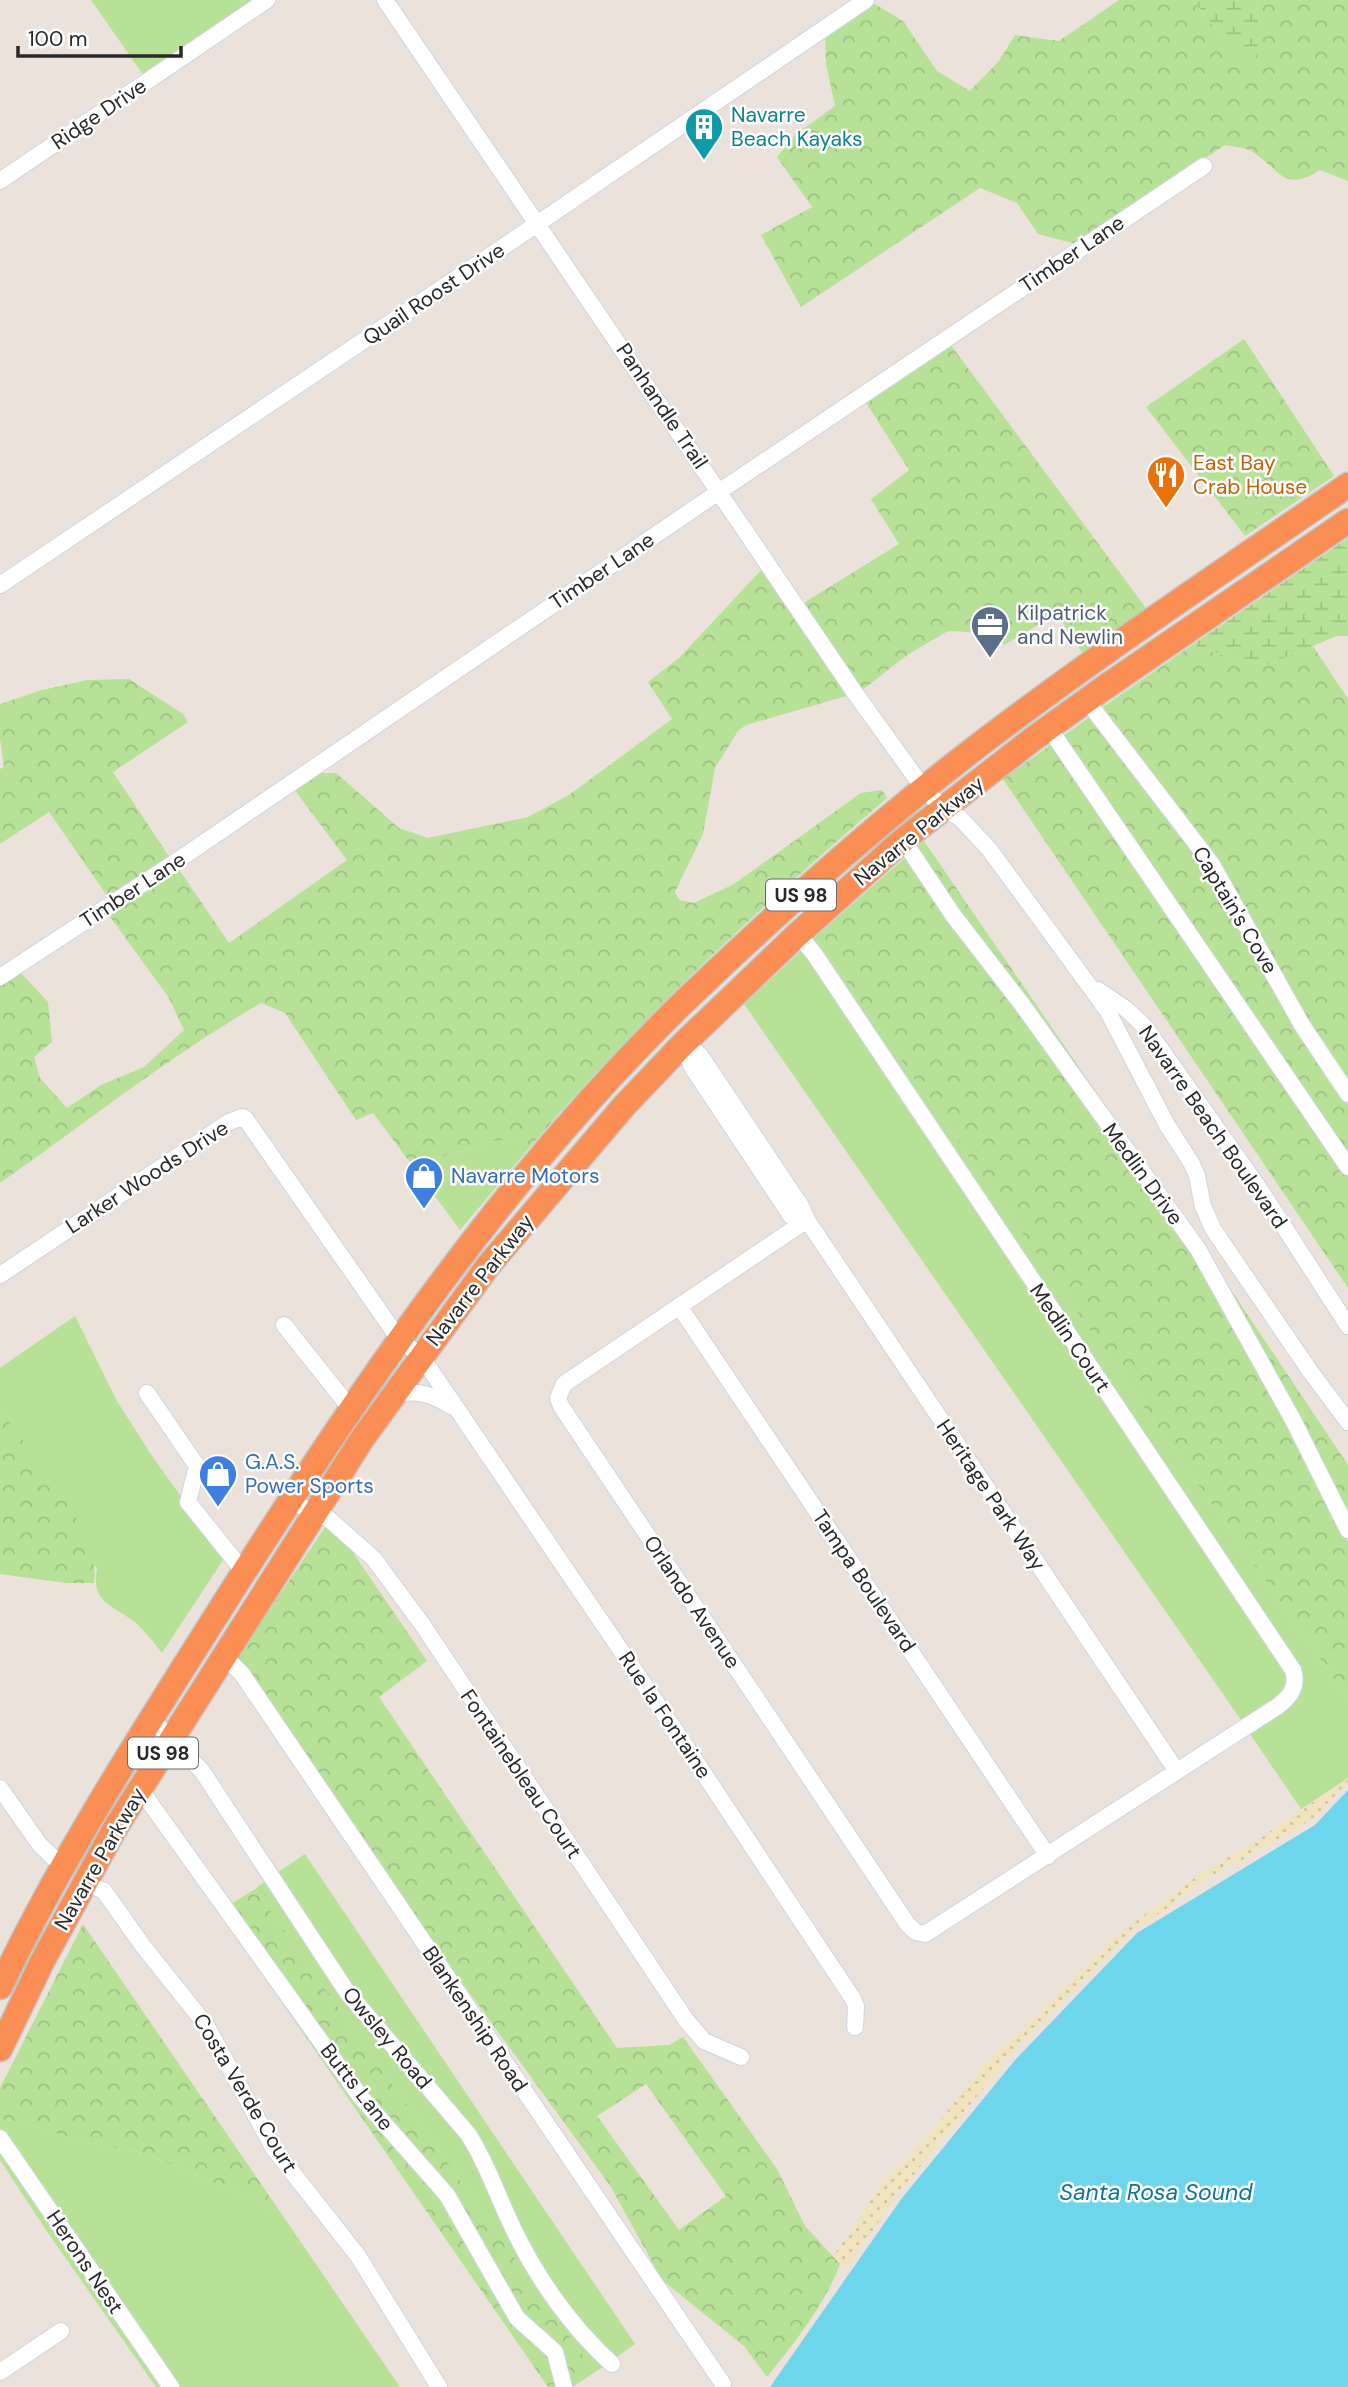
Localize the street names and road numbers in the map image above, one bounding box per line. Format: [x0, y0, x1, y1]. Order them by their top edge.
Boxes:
street label: Ridge Drive [46, 72, 152, 156]
street label: Timber Lane [1014, 209, 1130, 299]
street label: Quail Roost Drive [358, 236, 510, 352]
street label: Panhandle Trail [610, 338, 714, 474]
street label: Timber Lane [544, 526, 660, 616]
street label: Navarre Parkway [848, 770, 990, 892]
street label: Captain's Cove [1186, 841, 1284, 979]
street label: Timber Lane [75, 845, 191, 935]
road number: US 98 [766, 880, 836, 911]
street label: Navarre Beach Boulevard [1132, 1020, 1294, 1234]
street label: Larker Woods Drive [60, 1114, 234, 1240]
street label: Medlin Drive [1096, 1117, 1190, 1231]
street label: Navarre Parkway [420, 1208, 541, 1352]
street label: Medlin Court [1023, 1278, 1117, 1398]
street label: Heritage Park Way [930, 1414, 1052, 1576]
street label: Tampa Boulevard [806, 1504, 922, 1658]
street label: Orlando Avenue [637, 1530, 747, 1674]
street label: Rue la Fontaine [612, 1646, 718, 1784]
street label: Fontainebleau Court [454, 1684, 588, 1864]
road number: US 98 [128, 1737, 198, 1768]
street label: Navarre Parkway [48, 1782, 152, 1935]
street label: Blankenship Road [416, 1941, 534, 2097]
street label: Owsley Road [336, 1981, 438, 2095]
street label: Costa Verde Court [186, 2008, 304, 2178]
street label: Butts Lane [314, 2037, 400, 2137]
street label: Herons Nest [40, 2205, 130, 2319]

